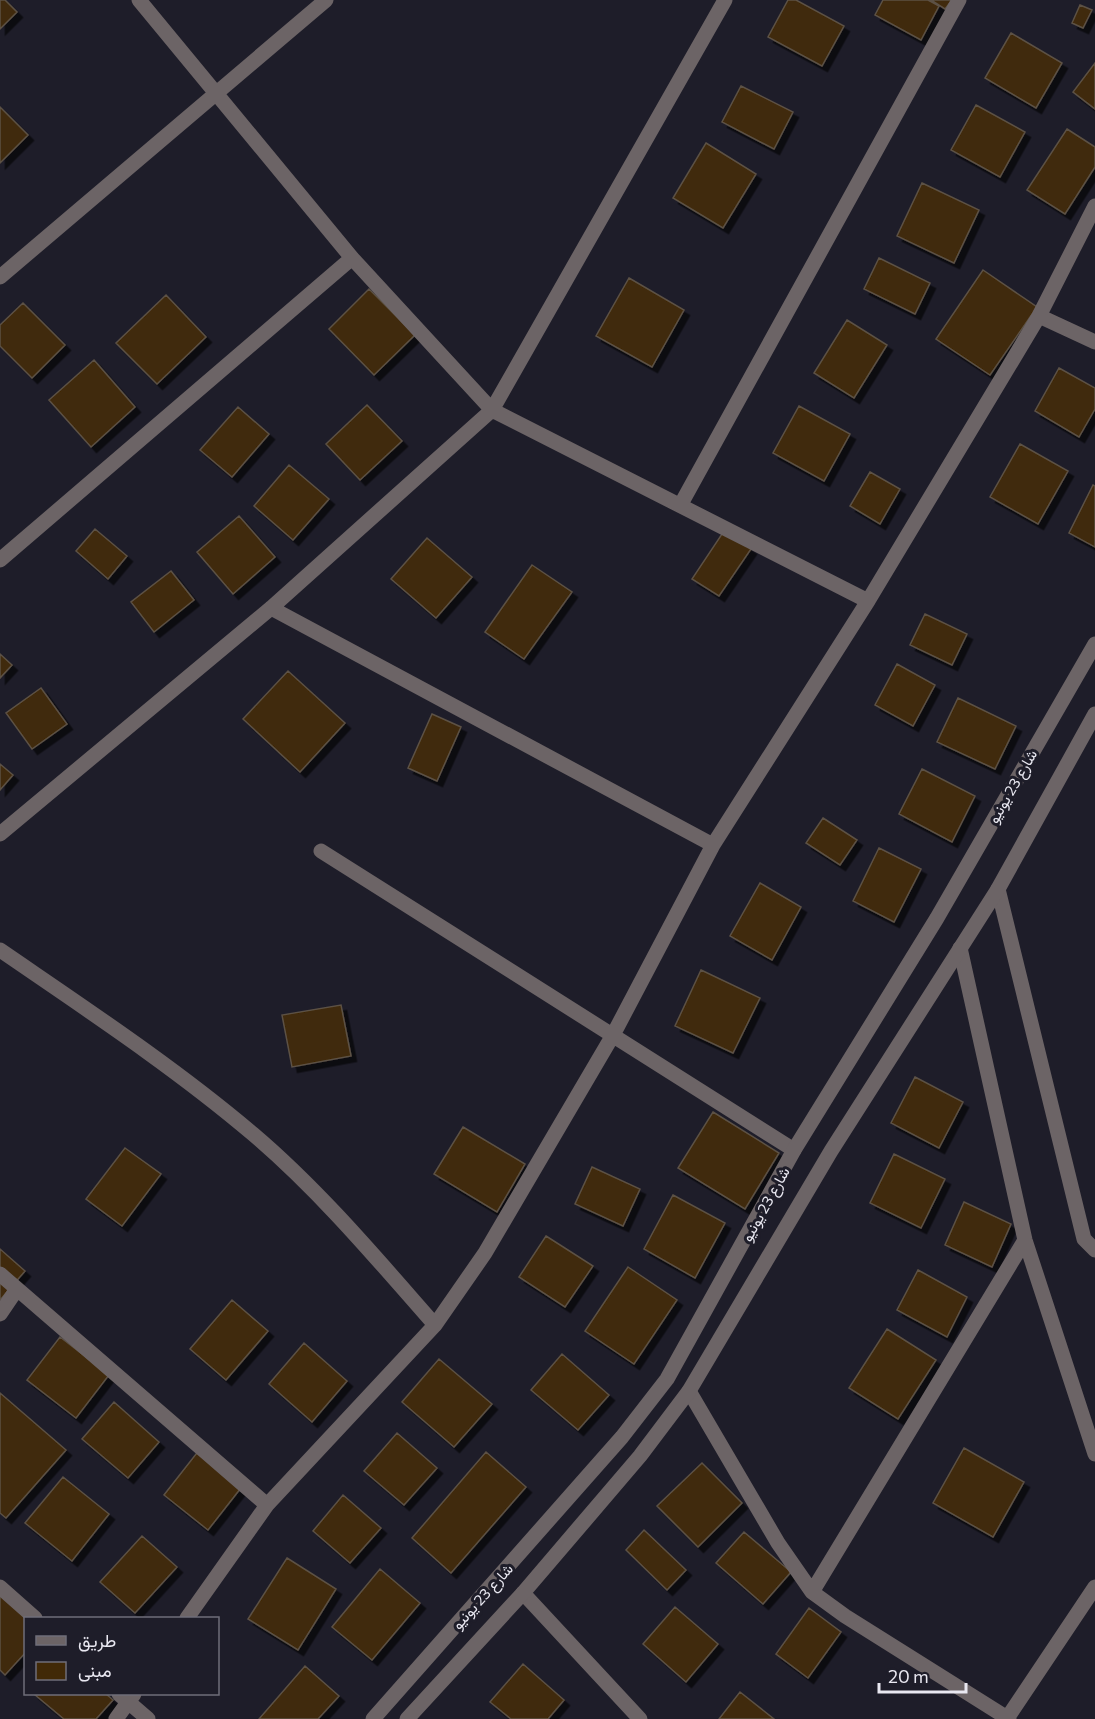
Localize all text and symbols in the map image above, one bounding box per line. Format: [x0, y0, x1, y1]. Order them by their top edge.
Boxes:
street label: شارع 23 يونيو [984, 746, 1043, 828]
street label: شارع 23 يونيو [737, 1164, 795, 1246]
street label: شارع 23 يونيو [448, 1559, 519, 1635]
legend [24, 1617, 219, 1695]
text: طريق [78, 1629, 116, 1652]
scale bar [879, 1656, 966, 1694]
text: مبنى [78, 1659, 112, 1682]
text: 20 m [888, 1665, 929, 1687]

